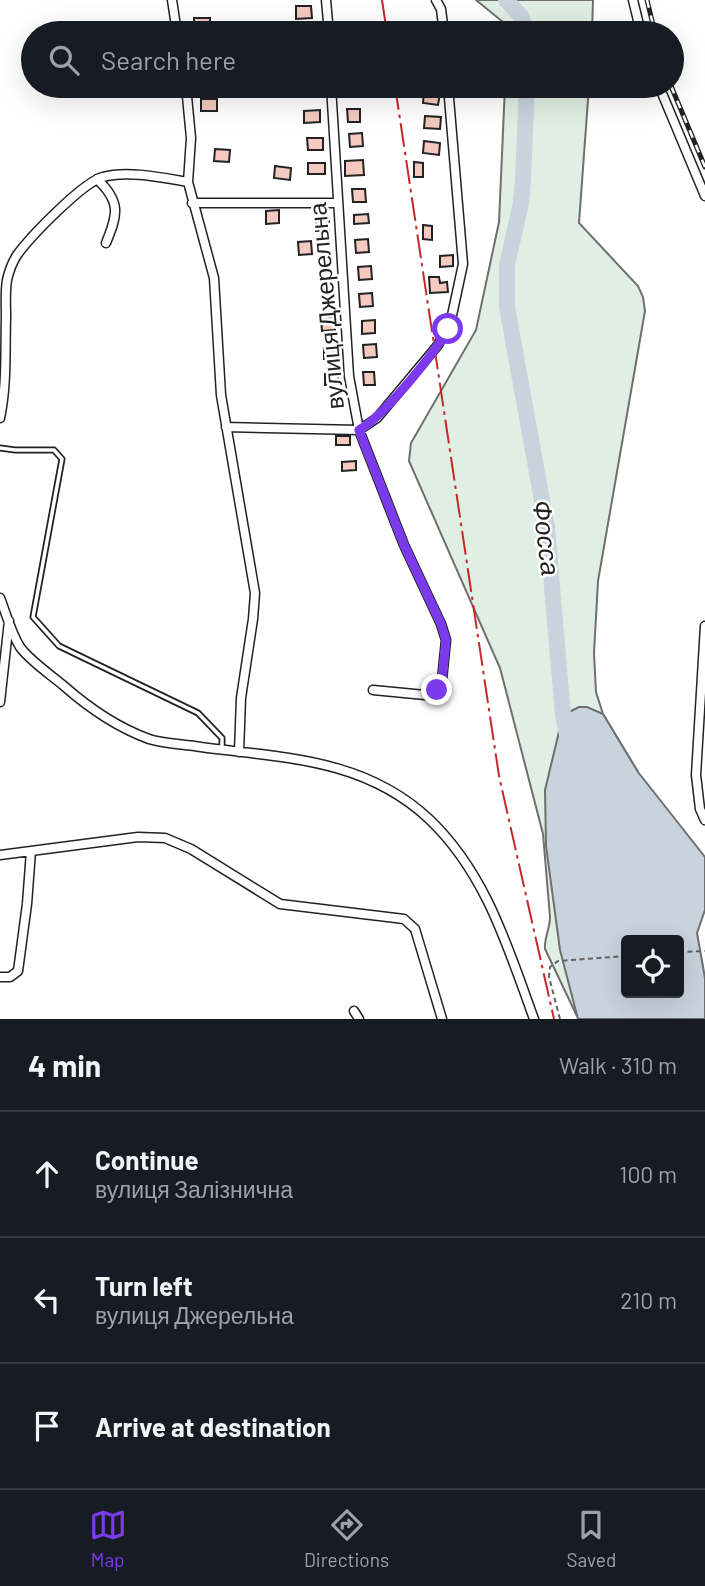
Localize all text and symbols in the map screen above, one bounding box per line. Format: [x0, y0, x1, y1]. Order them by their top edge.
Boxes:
search box [21, 21, 684, 98]
icon: search [45, 41, 83, 79]
text: Search here [101, 44, 236, 75]
street label: вулиця Джерельна [302, 201, 349, 411]
route start [432, 313, 463, 344]
water label: Фосса [527, 498, 567, 577]
route end [421, 674, 452, 705]
map controls [621, 935, 684, 998]
button: locate [621, 935, 684, 998]
text: 4 min [28, 1047, 101, 1083]
text: Walk · 310 m [559, 1051, 677, 1079]
text: Continue [95, 1144, 199, 1175]
icon: ahead [28, 1155, 66, 1193]
text: 100 m [619, 1160, 677, 1188]
text: вулиця Залізнична [95, 1175, 293, 1203]
text: Turn left [95, 1270, 193, 1301]
icon: left [28, 1281, 66, 1319]
text: 210 m [620, 1286, 677, 1314]
text: вулиця Джерельна [95, 1301, 294, 1329]
icon: arrive [28, 1407, 66, 1445]
text: Arrive at destination [95, 1411, 331, 1442]
tab: Map [89, 1506, 127, 1571]
tab: Directions [304, 1506, 389, 1571]
tab: Saved [566, 1506, 616, 1571]

